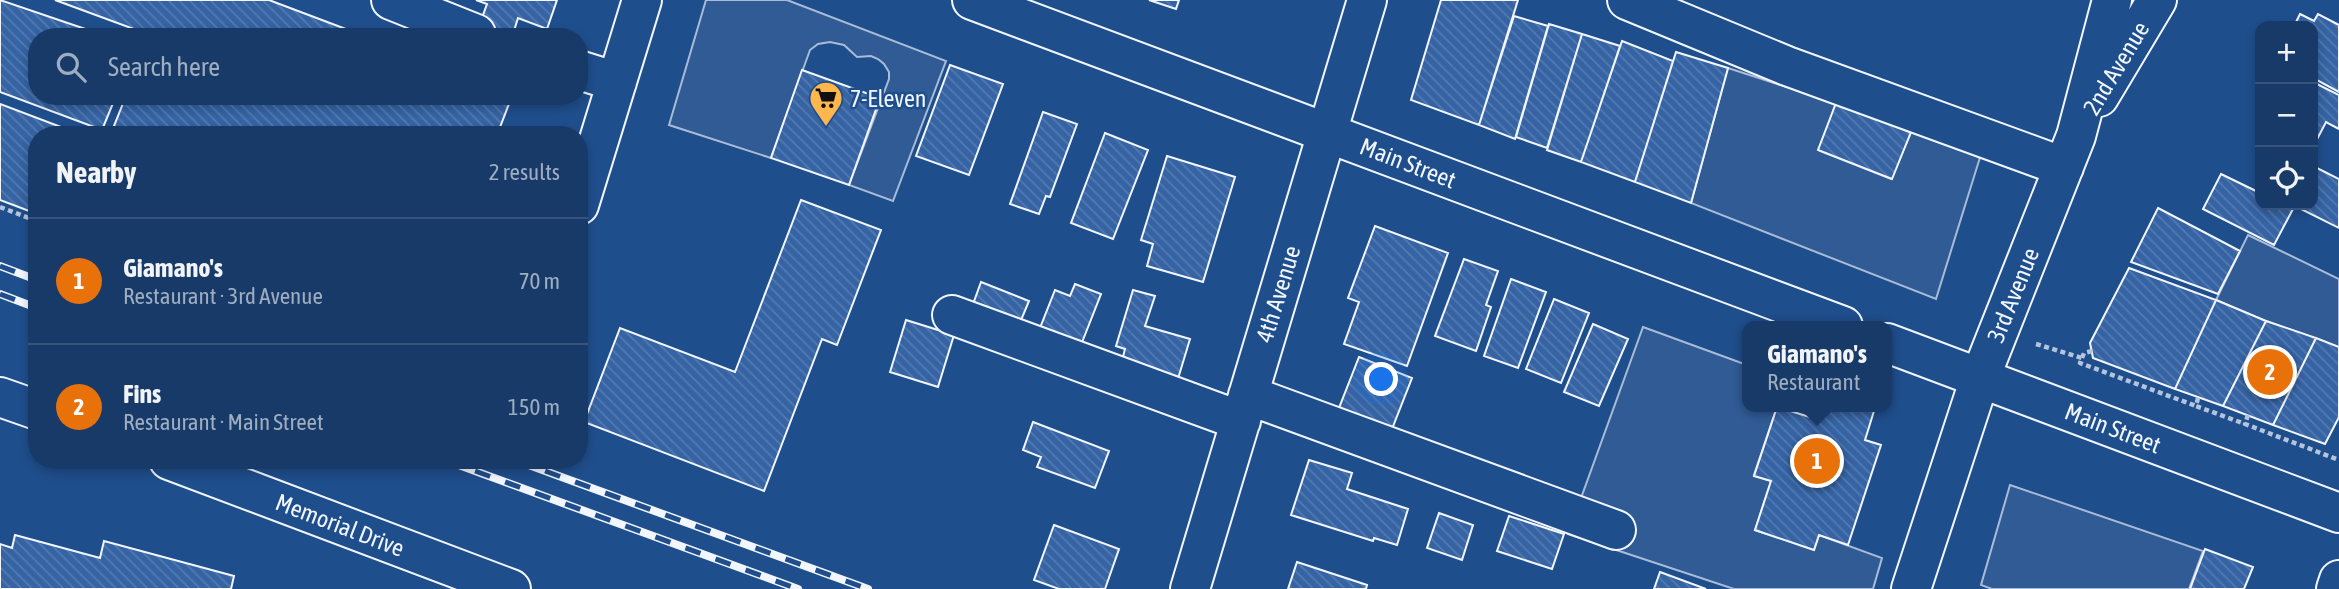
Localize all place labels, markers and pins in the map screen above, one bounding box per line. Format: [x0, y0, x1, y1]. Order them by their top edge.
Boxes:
supermarket icon: 7-Eleven [807, 79, 845, 128]
place label: 7-Eleven [850, 85, 926, 112]
pin: 2 [2247, 346, 2293, 398]
pin: 1 [1794, 435, 1840, 487]

